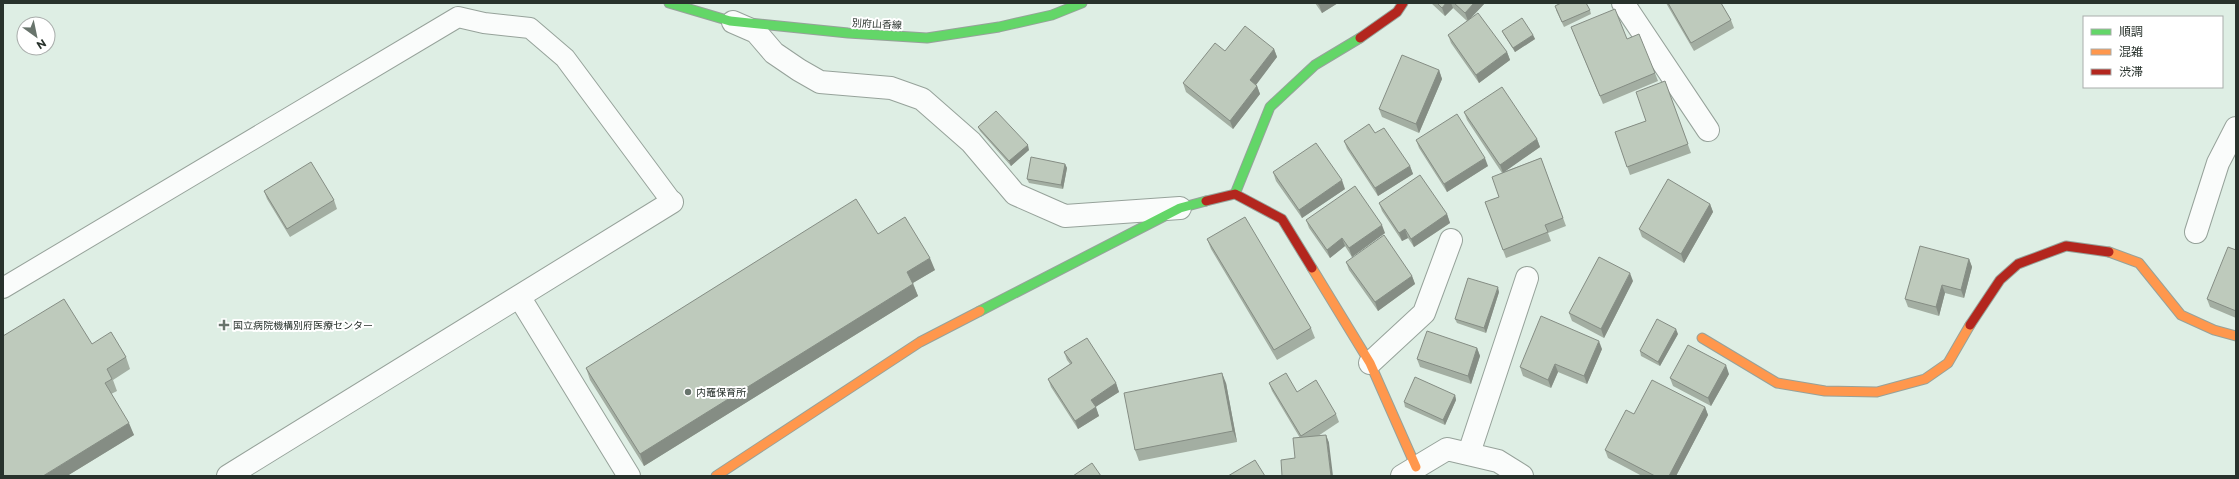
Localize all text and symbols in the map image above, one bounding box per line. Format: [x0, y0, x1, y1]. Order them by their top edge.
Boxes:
north arrow [16, 16, 56, 56]
street label: 別府山香線 [852, 16, 902, 32]
legend [2083, 16, 2223, 88]
text: 順調 [2119, 24, 2143, 39]
text: N [34, 36, 49, 53]
text: 混雑 [2119, 44, 2143, 59]
text: 渋滞 [2119, 64, 2143, 79]
marker: 国立病院機構別府医療センター [218, 319, 230, 331]
place label: 国立病院機構別府医療センター [233, 319, 373, 332]
place label: 内竈保育所 [696, 386, 746, 399]
marker: 内竈保育所 [683, 387, 693, 397]

